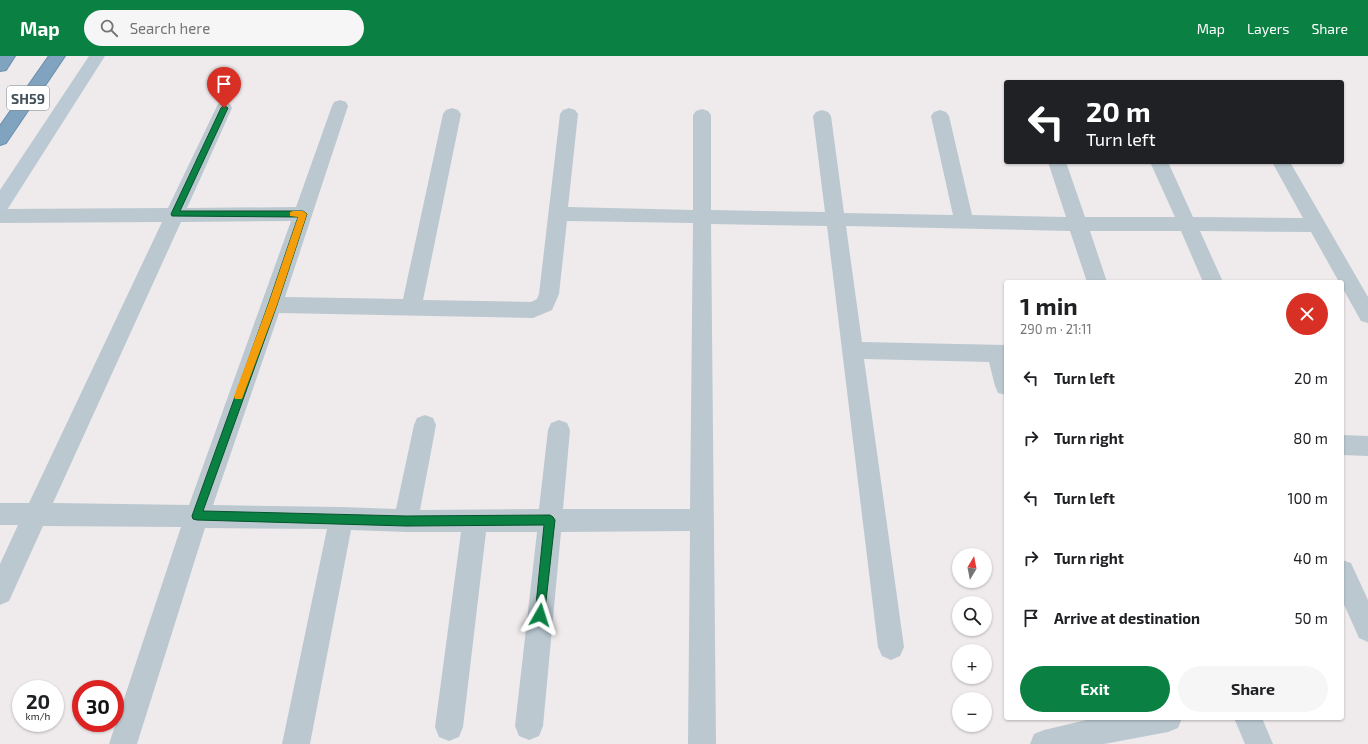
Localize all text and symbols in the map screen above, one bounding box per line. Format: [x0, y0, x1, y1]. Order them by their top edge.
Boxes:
search box [84, 10, 364, 46]
text: Map [20, 17, 60, 40]
icon: search [98, 17, 120, 39]
text: Search here [130, 19, 210, 37]
text: Map [1197, 20, 1225, 37]
text: Layers [1247, 20, 1289, 37]
text: Share [1311, 20, 1348, 37]
pin [207, 67, 241, 108]
icon: arrive [213, 73, 235, 95]
road number: SH59 [7, 86, 49, 110]
text: 20 m [1086, 94, 1151, 128]
icon: left [1020, 96, 1072, 148]
text: Turn left [1086, 128, 1156, 150]
text: 1 min [1020, 291, 1078, 320]
button: close [1286, 293, 1328, 335]
text: 290 m · 21:11 [1020, 321, 1092, 337]
icon: left [1020, 367, 1042, 389]
text: Turn left [1054, 369, 1115, 387]
text: 20 m [1294, 369, 1328, 387]
icon: right [1020, 427, 1042, 449]
text: Turn right [1054, 429, 1124, 447]
text: 80 m [1293, 429, 1328, 447]
icon: left [1020, 487, 1042, 509]
text: Turn left [1054, 489, 1115, 507]
text: 100 m [1287, 489, 1328, 507]
icon: right [1020, 547, 1042, 569]
north arrow [952, 548, 992, 588]
map controls [952, 548, 992, 732]
text: Turn right [1054, 549, 1124, 567]
text: 40 m [1293, 549, 1328, 567]
position arrow [519, 594, 561, 636]
button: search [952, 596, 992, 636]
icon: arrive [1020, 607, 1042, 629]
text: Arrive at destination [1054, 609, 1200, 627]
text: 50 m [1294, 609, 1328, 627]
button: + [952, 644, 992, 684]
button: Exit [1020, 666, 1170, 712]
button: Share [1178, 666, 1328, 712]
speed limit sign: 30 [72, 680, 124, 732]
text: 20 [26, 689, 50, 713]
button: − [952, 692, 992, 732]
text: km/h [26, 710, 50, 722]

